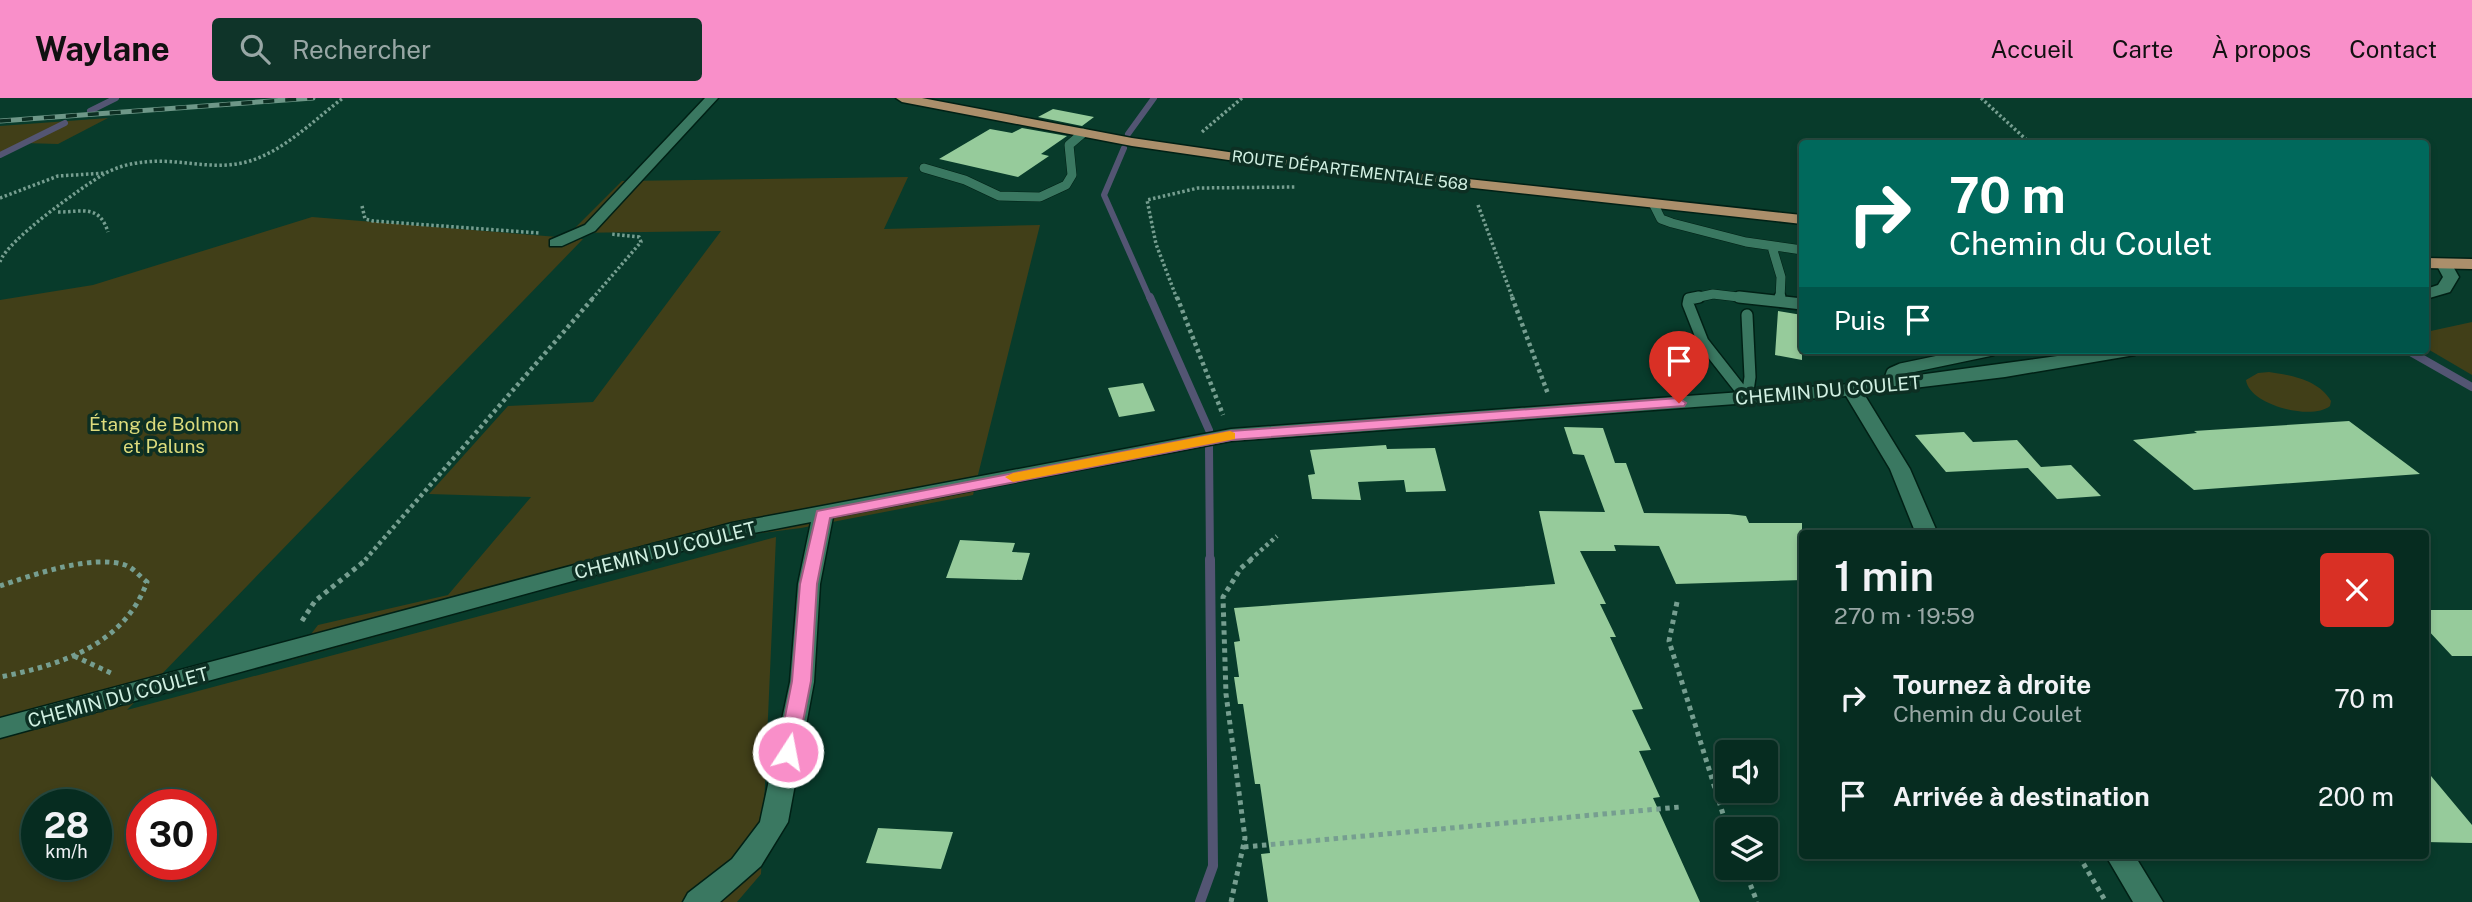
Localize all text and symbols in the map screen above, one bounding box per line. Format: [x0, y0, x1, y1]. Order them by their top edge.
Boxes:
search box [212, 18, 702, 81]
text: Waylane [35, 30, 170, 68]
icon: search [236, 30, 274, 68]
text: Rechercher [292, 34, 431, 65]
text: Accueil [1991, 35, 2074, 63]
text: Carte [2112, 35, 2173, 63]
text: À propos [2211, 35, 2311, 63]
text: Contact [2349, 35, 2437, 63]
street label: ROUTE DÉPARTEMENTALE 568 [1231, 146, 1469, 194]
text: 70 m [1949, 166, 2066, 224]
icon: right [1834, 168, 1925, 259]
text: Chemin du Coulet [1949, 225, 2212, 262]
icon: arrive [1899, 301, 1937, 339]
text: Puis [1834, 305, 1885, 336]
pin [1649, 331, 1709, 403]
icon: arrive [1660, 342, 1698, 380]
street label: CHEMIN DU COULET [1734, 371, 1922, 409]
park label: Étang de Bolmon et Paluns [89, 413, 239, 457]
street label: CHEMIN DU COULET [572, 517, 758, 583]
text: 1 min [1834, 551, 1934, 600]
button: close [2320, 553, 2394, 627]
text: 270 m · 19:59 [1834, 602, 1975, 629]
street label: CHEMIN DU COULET [25, 662, 211, 732]
text: Tournez à droite [1893, 669, 2091, 700]
icon: right [1834, 679, 1872, 717]
text: 70 m [2334, 683, 2394, 714]
text: Chemin du Coulet [1893, 700, 2082, 727]
position arrow [751, 715, 825, 789]
map controls [1715, 740, 1778, 880]
button: sound [1715, 740, 1778, 803]
icon: arrive [1834, 777, 1872, 815]
text: Arrivée à destination [1893, 781, 2150, 812]
text: 200 m [2318, 781, 2394, 812]
speed limit sign: 30 [126, 789, 217, 880]
text: 28 [44, 805, 89, 846]
button: layers [1715, 817, 1778, 880]
text: km/h [45, 841, 88, 862]

